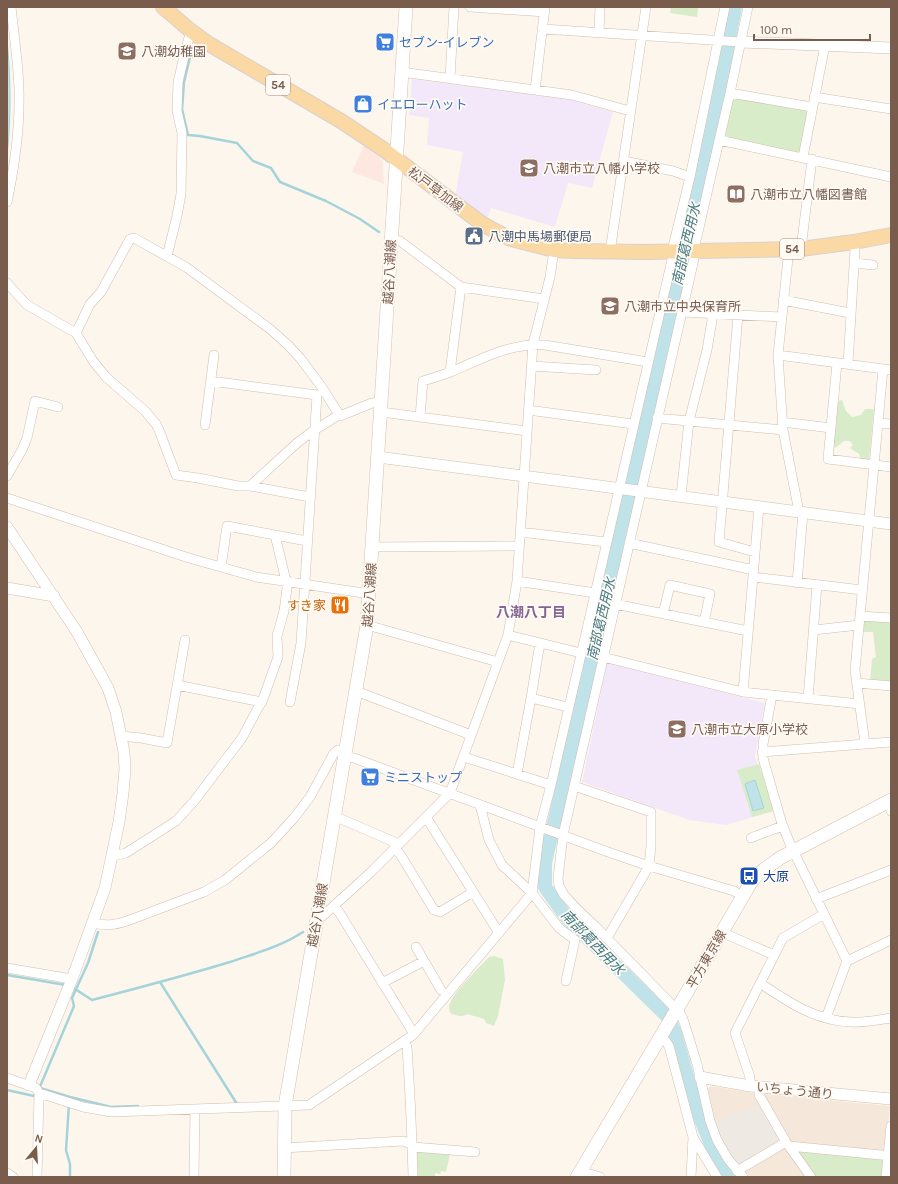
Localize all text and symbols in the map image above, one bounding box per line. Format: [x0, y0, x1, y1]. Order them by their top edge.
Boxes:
scale bar [754, 16, 870, 42]
text: 100 m [760, 23, 792, 37]
supermarket icon: セブン-イレブン [374, 31, 396, 53]
place label: セブン-イレブン [399, 35, 495, 50]
school or university icon: 八潮幼稚園 [116, 40, 138, 62]
place label: 八潮幼稚園 [141, 44, 206, 59]
road number: 54 [266, 75, 290, 95]
shop icon: イエローハット [352, 93, 374, 115]
place label: イエローハット [377, 97, 468, 112]
school or university icon: 八潮市立八幡小学校 [518, 157, 540, 179]
place label: 八潮市立八幡小学校 [543, 161, 660, 176]
street label: 松戸草加線 [405, 164, 466, 215]
library icon: 八潮市立八幡図書館 [725, 183, 747, 205]
place label: 八潮市立八幡図書館 [750, 187, 867, 202]
water label: 南部葛西用水 [669, 199, 705, 287]
public building icon: 八潮中馬場郵便局 [463, 225, 485, 247]
place label: 八潮中馬場郵便局 [488, 229, 592, 244]
street label: 越谷八潮線 [380, 239, 399, 305]
road number: 54 [780, 239, 804, 259]
school or university icon: 八潮市立中央保育所 [599, 295, 621, 317]
place label: 八潮市立中央保育所 [624, 299, 741, 314]
street label: 越谷八潮線 [360, 562, 379, 628]
water label: 南部葛西用水 [584, 574, 620, 662]
restaurant icon: すき家 [329, 594, 351, 616]
place label: すき家 [287, 598, 326, 613]
district label: 八潮八丁目 [496, 604, 566, 621]
school or university icon: 八潮市立大原小学校 [666, 718, 688, 740]
place label: 八潮市立大原小学校 [691, 722, 808, 737]
supermarket icon: ミニストップ [359, 766, 381, 788]
place label: ミニストップ [384, 770, 462, 785]
bus stop icon: 大原 [738, 865, 760, 887]
place label: 大原 [763, 869, 789, 884]
street label: 越谷八潮線 [304, 882, 331, 948]
water label: 南部葛西用水 [557, 906, 629, 980]
street label: 平方東京線 [684, 927, 729, 991]
street label: いちょう通り [755, 1079, 835, 1102]
north arrow [16, 1128, 56, 1168]
text: N [33, 1132, 45, 1146]

